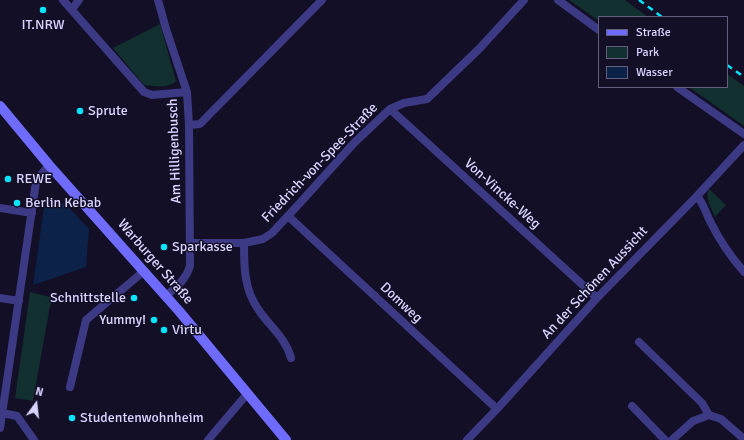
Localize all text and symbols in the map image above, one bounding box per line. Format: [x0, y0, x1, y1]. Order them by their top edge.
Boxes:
marker: IT.NRW [38, 5, 48, 15]
legend [598, 16, 728, 88]
place label: IT.NRW [21, 17, 65, 33]
text: Straße [636, 25, 671, 40]
text: Park [636, 45, 659, 60]
text: Wasser [636, 65, 673, 80]
street label: Am Hilligenbusch [165, 98, 185, 204]
street label: Friedrich-von-Spee-Straße [259, 100, 381, 226]
place label: Sprute [88, 103, 128, 119]
marker: Sprute [75, 106, 85, 116]
street label: Von-Vincke-Weg [460, 155, 544, 233]
place label: REWE [16, 171, 52, 187]
marker: REWE [3, 174, 13, 184]
place label: Berlin Kebab [25, 195, 101, 211]
marker: Berlin Kebab [12, 198, 22, 208]
street label: Warburger Straße [114, 216, 196, 308]
street label: An der Schönen Aussicht [538, 223, 652, 343]
place label: Sparkasse [172, 239, 233, 255]
marker: Sparkasse [159, 242, 169, 252]
street label: Domweg [376, 279, 426, 327]
place label: Schnittstelle [50, 290, 126, 306]
marker: Schnittstelle [129, 293, 139, 303]
place label: Yummy! [99, 312, 146, 328]
marker: Yummy! [149, 315, 159, 325]
place label: Virtu [172, 322, 202, 338]
marker: Virtu [159, 325, 169, 335]
north arrow [16, 384, 56, 424]
text: N [34, 385, 45, 399]
place label: Studentenwohnheim [80, 410, 204, 426]
marker: Studentenwohnheim [67, 413, 77, 423]

